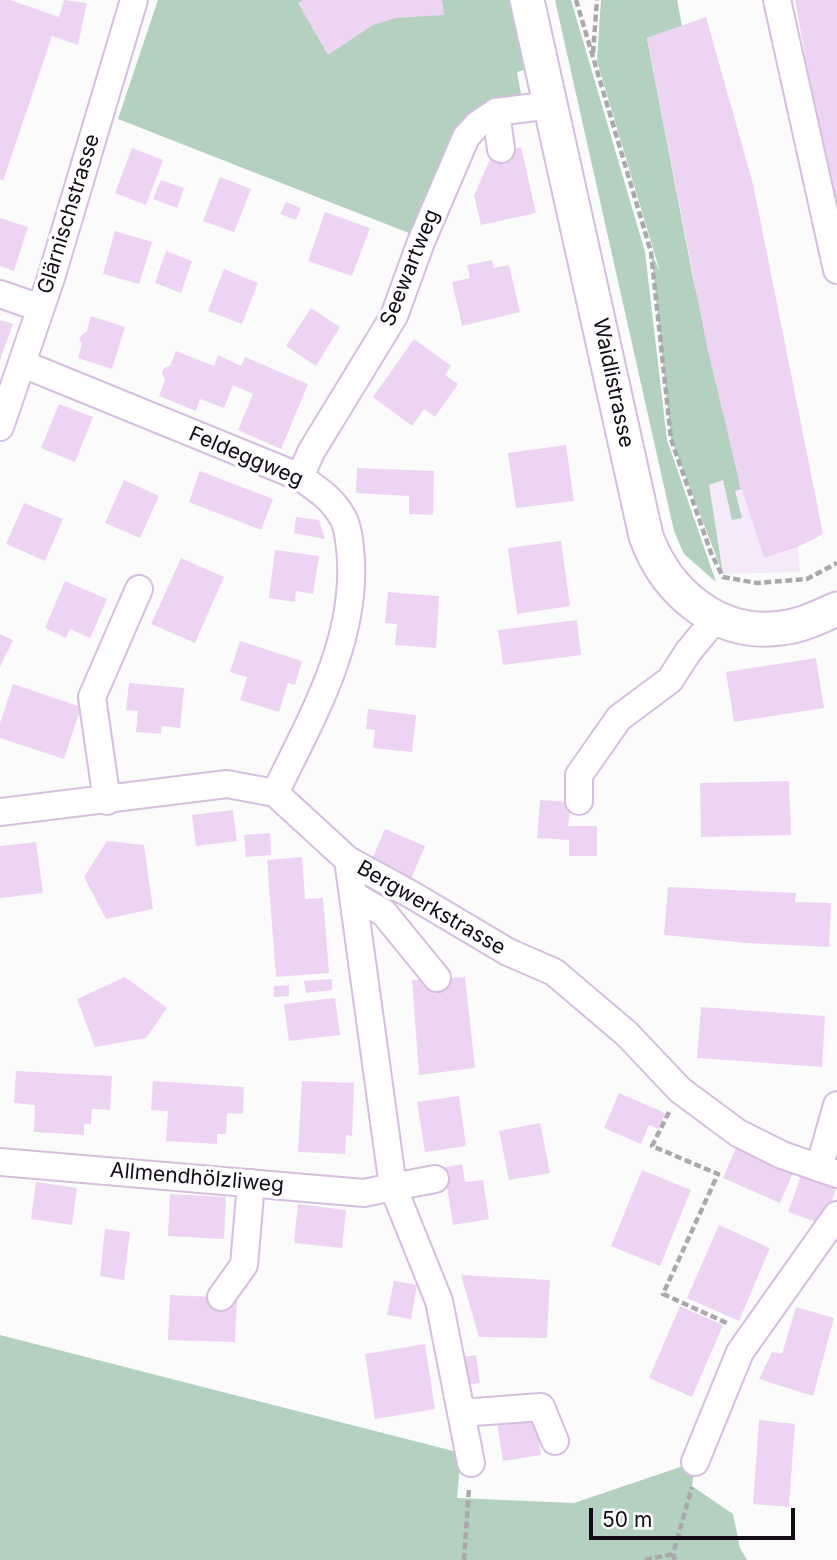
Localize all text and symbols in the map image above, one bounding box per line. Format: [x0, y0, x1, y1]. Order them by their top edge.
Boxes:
street label: Glärnischstrasse [33, 131, 105, 297]
street label: Seewartweg [375, 206, 445, 330]
street label: Waidlistrasse [587, 316, 639, 450]
street label: Feldeggweg [185, 422, 307, 492]
street label: Bergwerkstrasse [352, 855, 510, 961]
street label: Allmendhölzliweg [109, 1158, 285, 1198]
scale bar [592, 1494, 798, 1538]
text: 50 m [602, 1507, 652, 1532]

